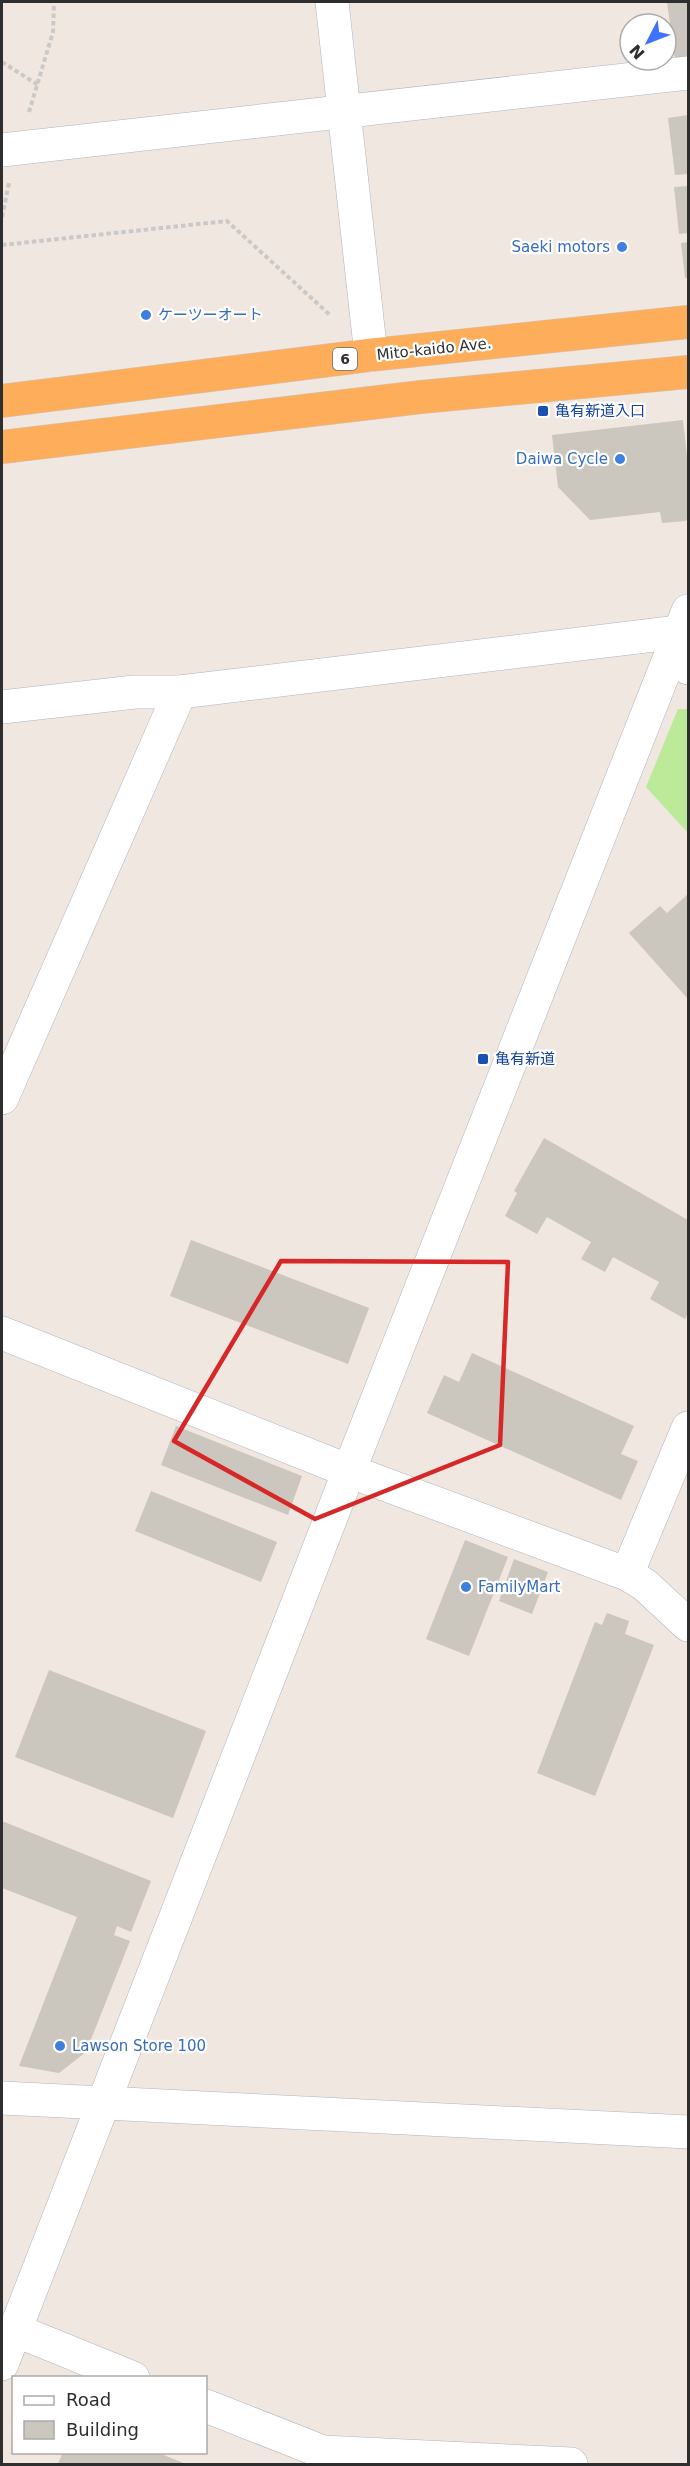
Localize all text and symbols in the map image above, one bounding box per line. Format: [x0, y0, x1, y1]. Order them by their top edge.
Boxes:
north arrow [618, 12, 678, 72]
text: N [626, 40, 649, 63]
place label: Saeki motors [512, 238, 610, 256]
marker: Saeki motors [615, 240, 629, 254]
place label: ケーツーオート [158, 306, 263, 324]
marker: ケーツーオート [139, 308, 153, 322]
street label: Mito-kaido Ave. [376, 334, 492, 364]
road number: 6 [333, 348, 357, 370]
place label: 亀有新道入口 [555, 402, 645, 420]
marker: 亀有新道入口 [536, 404, 550, 418]
place label: Daiwa Cycle [516, 450, 608, 468]
marker: Daiwa Cycle [613, 452, 627, 466]
place label: 亀有新道 [495, 1050, 555, 1068]
marker: 亀有新道 [476, 1052, 490, 1066]
place label: FamilyMart [478, 1578, 561, 1596]
marker: FamilyMart [459, 1580, 473, 1594]
place label: Lawson Store 100 [72, 2037, 206, 2055]
marker: Lawson Store 100 [53, 2039, 67, 2053]
legend [12, 2376, 207, 2454]
text: Road [66, 2389, 111, 2410]
text: Building [66, 2419, 139, 2440]

